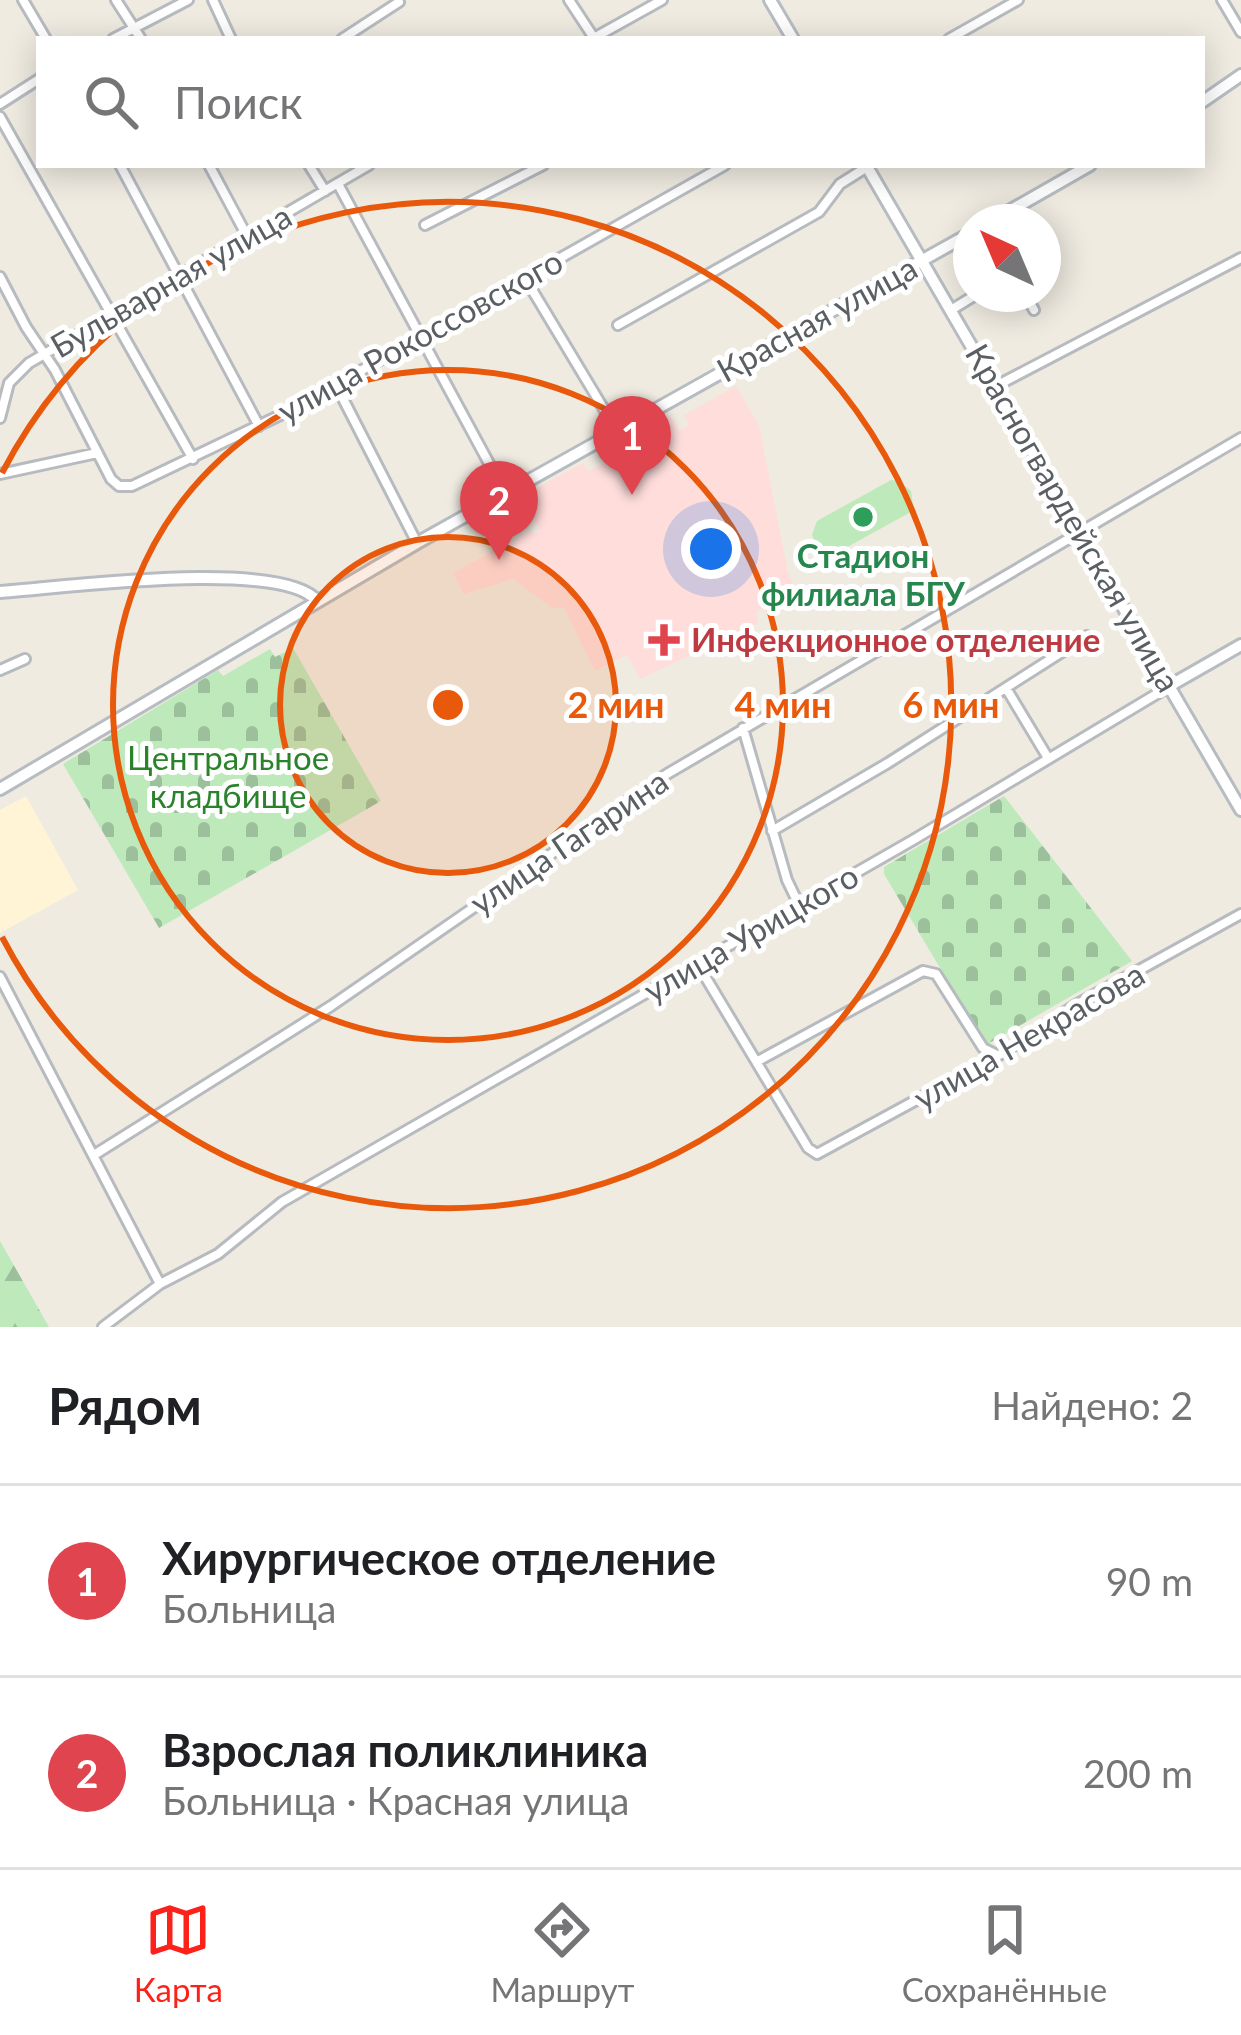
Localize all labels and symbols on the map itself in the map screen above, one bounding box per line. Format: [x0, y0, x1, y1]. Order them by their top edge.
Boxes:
street label: Бульварная улица [43, 195, 298, 365]
north arrow [953, 204, 1061, 312]
street label: улица Рокоссовского [270, 240, 569, 430]
street label: Красная улица [710, 247, 923, 390]
street label: Красногвардейская улица [958, 337, 1190, 698]
pin: 1 [593, 396, 671, 495]
pin: 2 [460, 461, 538, 560]
marker: Стадион филиала БГУ [850, 504, 876, 530]
your location [681, 519, 741, 579]
place label: Стадион филиала БГУ [761, 535, 965, 613]
place label: Инфекционное отделение [691, 619, 1100, 659]
marker: Инфекционное отделение [648, 624, 680, 656]
text: 2 мин [568, 682, 664, 726]
text: 4 мин [735, 682, 831, 726]
text: 6 мин [903, 682, 999, 726]
centre of rings [427, 684, 469, 726]
park label: Центральное кладбище [127, 737, 329, 815]
street label: улица Гагарина [462, 760, 675, 922]
street label: улица Урицкого [636, 855, 865, 1010]
street label: улица Некрасова [906, 953, 1151, 1117]

